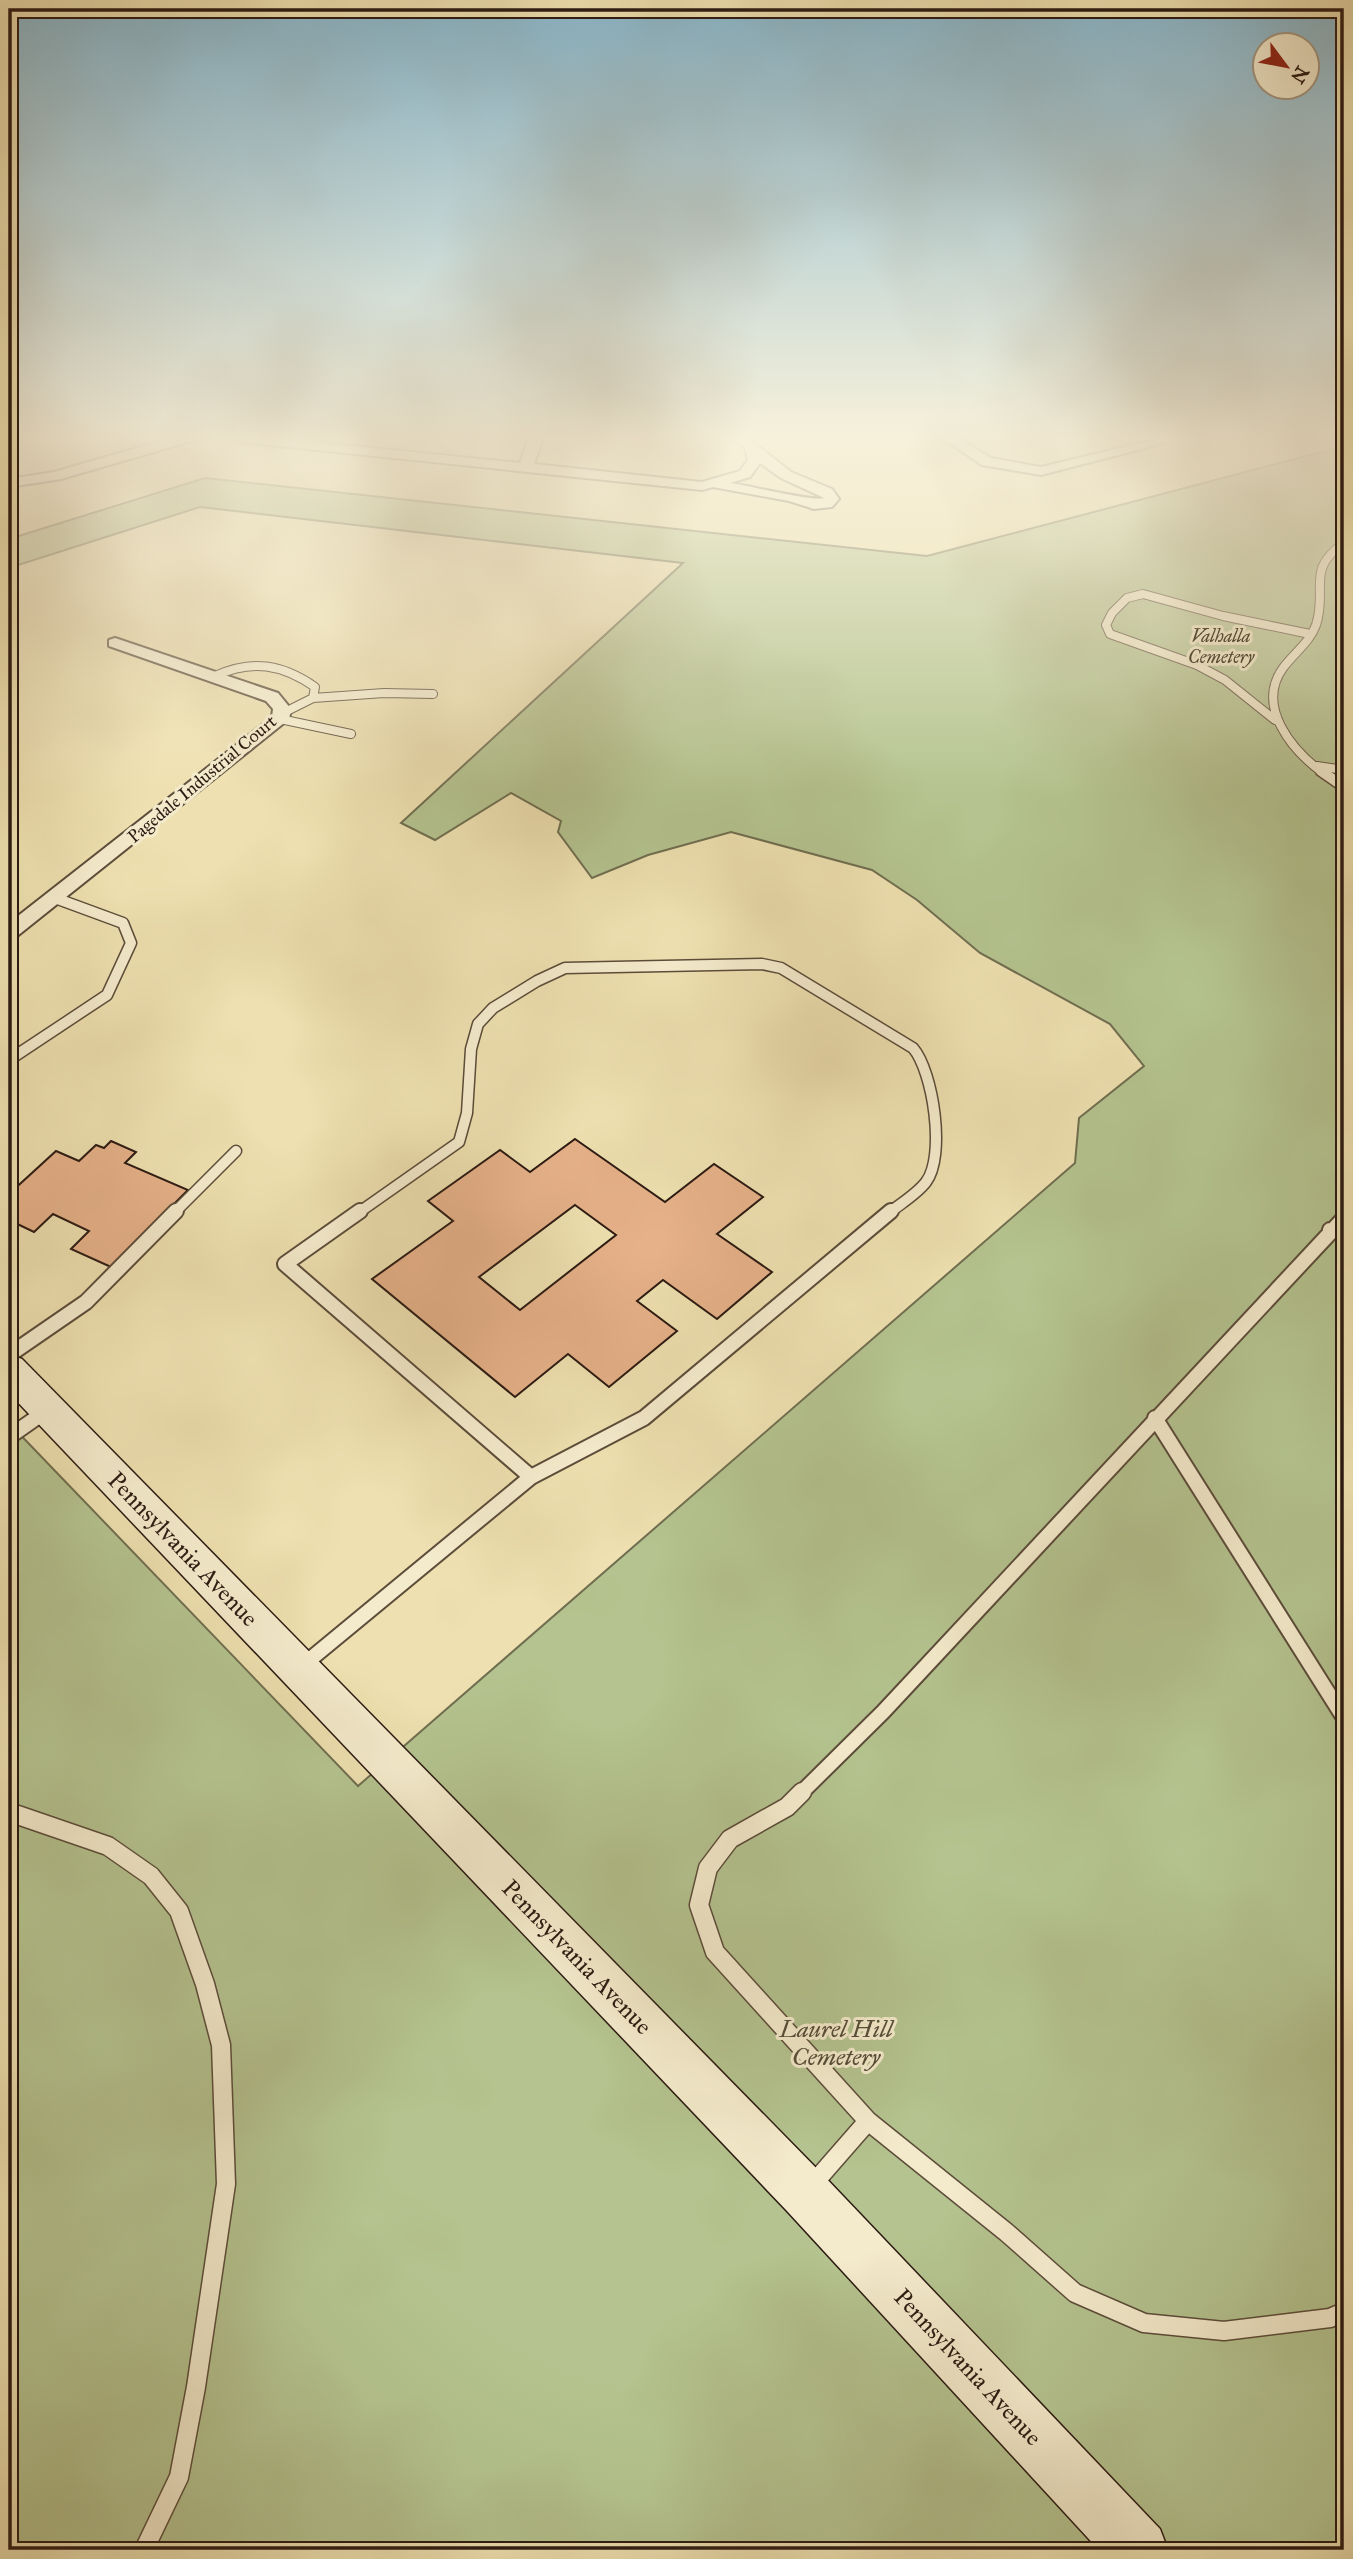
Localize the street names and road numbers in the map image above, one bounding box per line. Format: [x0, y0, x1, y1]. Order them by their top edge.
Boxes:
street label: Pagedale Industrial Court [123, 710, 282, 848]
street label: Pennsylvania Avenue [101, 1465, 265, 1633]
street label: Pennsylvania Avenue [495, 1873, 659, 2041]
street label: Pennsylvania Avenue [888, 2282, 1048, 2452]

